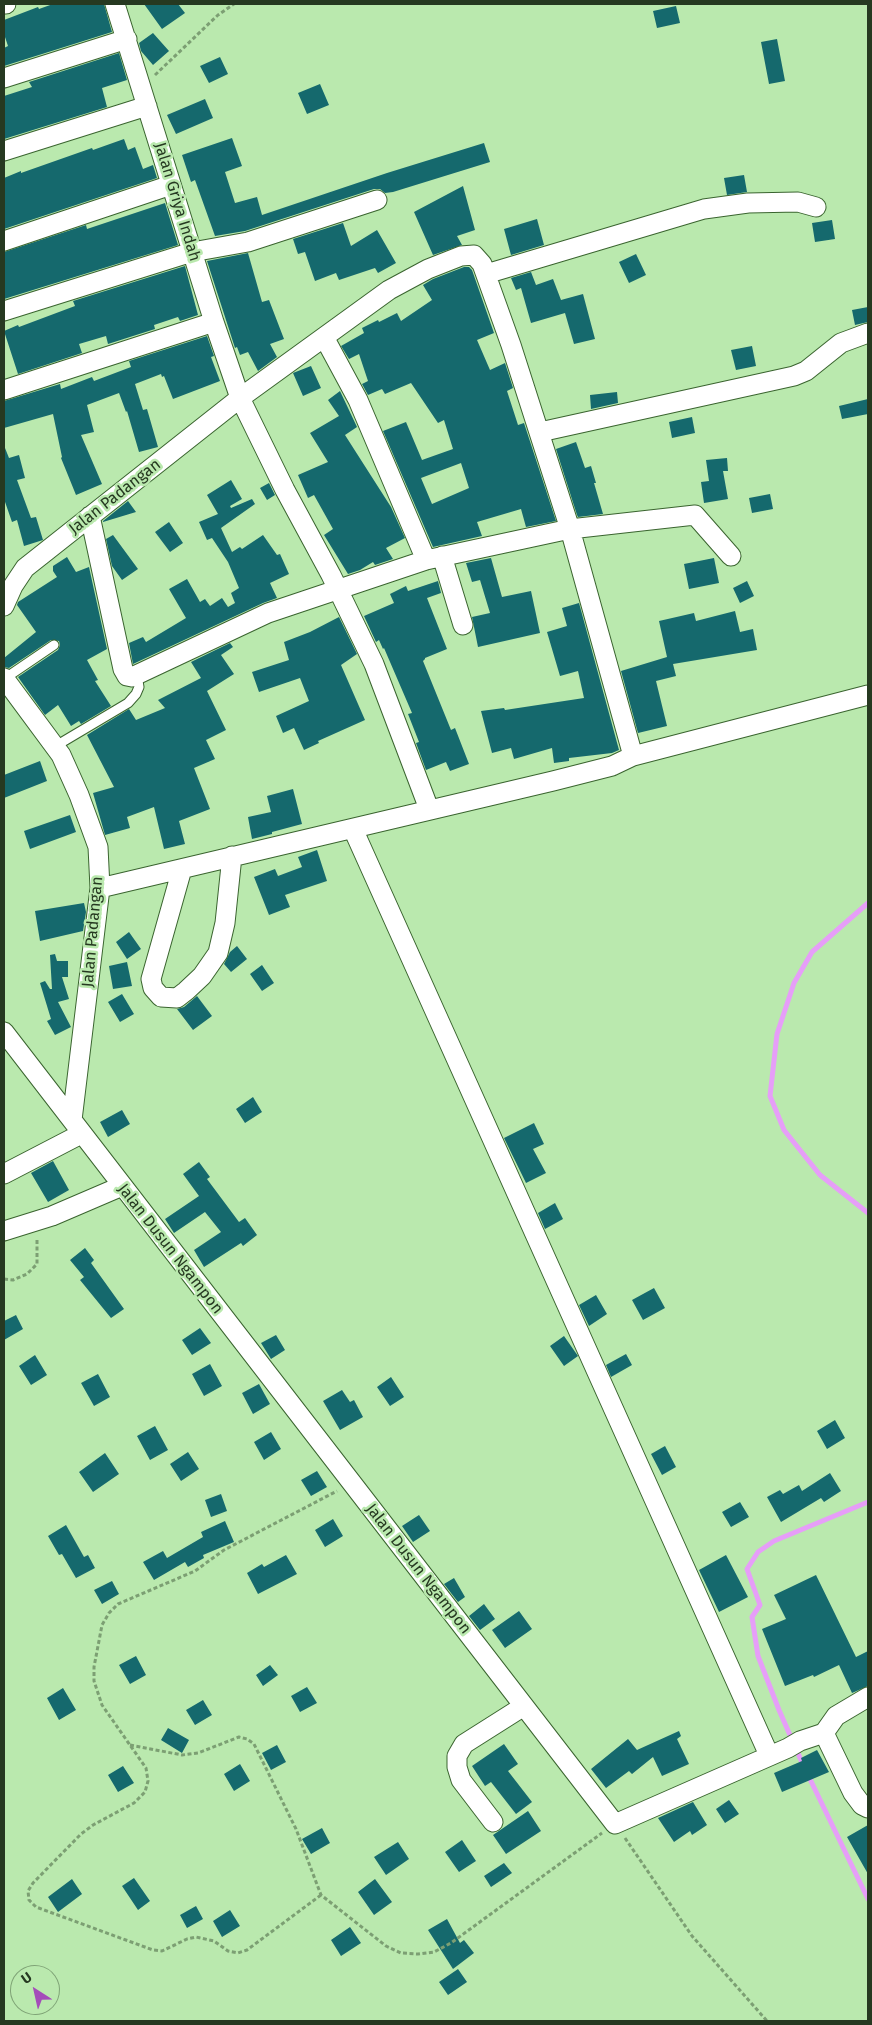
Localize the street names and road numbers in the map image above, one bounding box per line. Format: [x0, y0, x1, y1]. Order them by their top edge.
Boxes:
street label: Jalan Griya Indah [150, 140, 204, 264]
street label: Jalan Padangan [65, 455, 165, 539]
street label: Jalan Padangan [79, 876, 107, 988]
street label: Jalan Dusun Ngampon [113, 1180, 227, 1318]
street label: Jalan Dusun Ngampon [361, 1500, 475, 1638]

